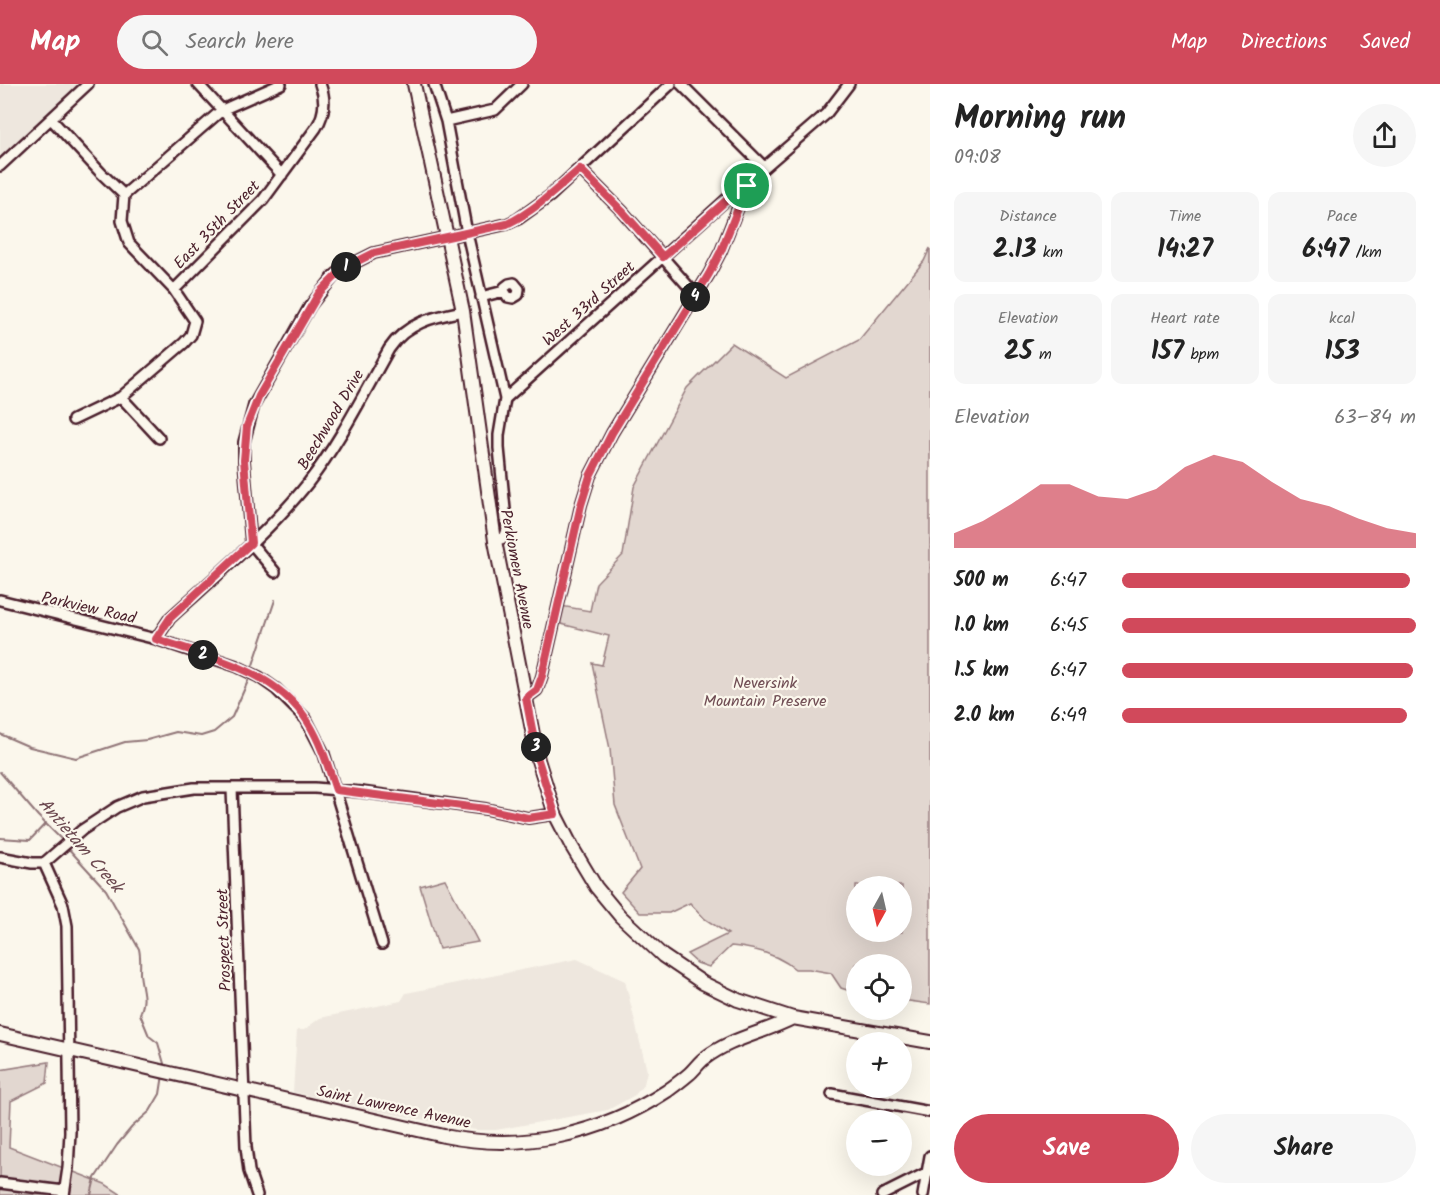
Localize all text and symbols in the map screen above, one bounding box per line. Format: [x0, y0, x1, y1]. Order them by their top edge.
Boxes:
search box [117, 15, 537, 69]
text: Map [30, 20, 81, 65]
text: Search here [186, 25, 294, 60]
icon: search [138, 26, 171, 59]
text: Map [1171, 26, 1207, 59]
text: Directions [1240, 26, 1327, 59]
text: Saved [1360, 26, 1410, 59]
text: Morning run [954, 93, 1126, 146]
button: share [1353, 104, 1416, 167]
text: 09:08 [954, 142, 1001, 174]
pin [721, 160, 772, 211]
icon: arrive [730, 169, 763, 202]
street label: East 35th Street [168, 174, 267, 275]
text: Distance [999, 204, 1057, 229]
text: Time [1169, 204, 1201, 229]
text: Pace [1327, 204, 1357, 229]
text: 2.13 [993, 229, 1036, 271]
text: 14:27 [1157, 229, 1213, 271]
text: 6:47 [1302, 229, 1349, 271]
text: km [1036, 240, 1063, 265]
text: /km [1349, 240, 1382, 265]
pin: 1 [331, 252, 361, 282]
text: 1 [344, 254, 348, 279]
street label: West 33rd Street [537, 255, 642, 353]
pin: 4 [680, 282, 710, 312]
text: 4 [691, 284, 699, 309]
text: Elevation [998, 306, 1058, 331]
text: Heart rate [1150, 306, 1220, 331]
text: kcal [1329, 306, 1355, 331]
text: 25 [1004, 331, 1033, 373]
text: 157 [1151, 331, 1184, 373]
text: 153 [1324, 331, 1360, 373]
text: m [1033, 342, 1052, 367]
text: bpm [1184, 342, 1219, 367]
street label: Beechwood Drive [291, 365, 371, 475]
text: Elevation [954, 402, 1030, 434]
text: 63–84 m [1334, 402, 1416, 434]
street label: Perkiomen Avenue [493, 507, 540, 631]
text: 500 m [954, 565, 1009, 597]
text: 6:47 [1050, 565, 1086, 597]
street label: Parkview Road [39, 585, 139, 632]
text: 1.0 km [954, 610, 1009, 642]
text: 6:45 [1050, 610, 1088, 642]
pin: 2 [188, 640, 218, 670]
text: 2 [198, 642, 208, 667]
text: 1.5 km [954, 655, 1009, 687]
text: 6:47 [1050, 655, 1086, 687]
park label: Neversink Mountain Preserve [704, 671, 827, 714]
text: 2.0 km [954, 700, 1015, 732]
text: 6:49 [1050, 700, 1087, 732]
pin: 3 [521, 732, 551, 762]
text: 3 [532, 734, 540, 759]
water label: Antietam Creek [30, 792, 131, 902]
north arrow [846, 876, 912, 942]
map controls [846, 876, 912, 1176]
street label: Prospect Street [210, 887, 239, 992]
button: locate [846, 954, 912, 1020]
button: + [846, 1032, 912, 1098]
street label: Saint Lawrence Avenue [314, 1079, 473, 1136]
button: − [846, 1110, 912, 1176]
button: Save [954, 1114, 1179, 1183]
button: Share [1191, 1114, 1416, 1183]

